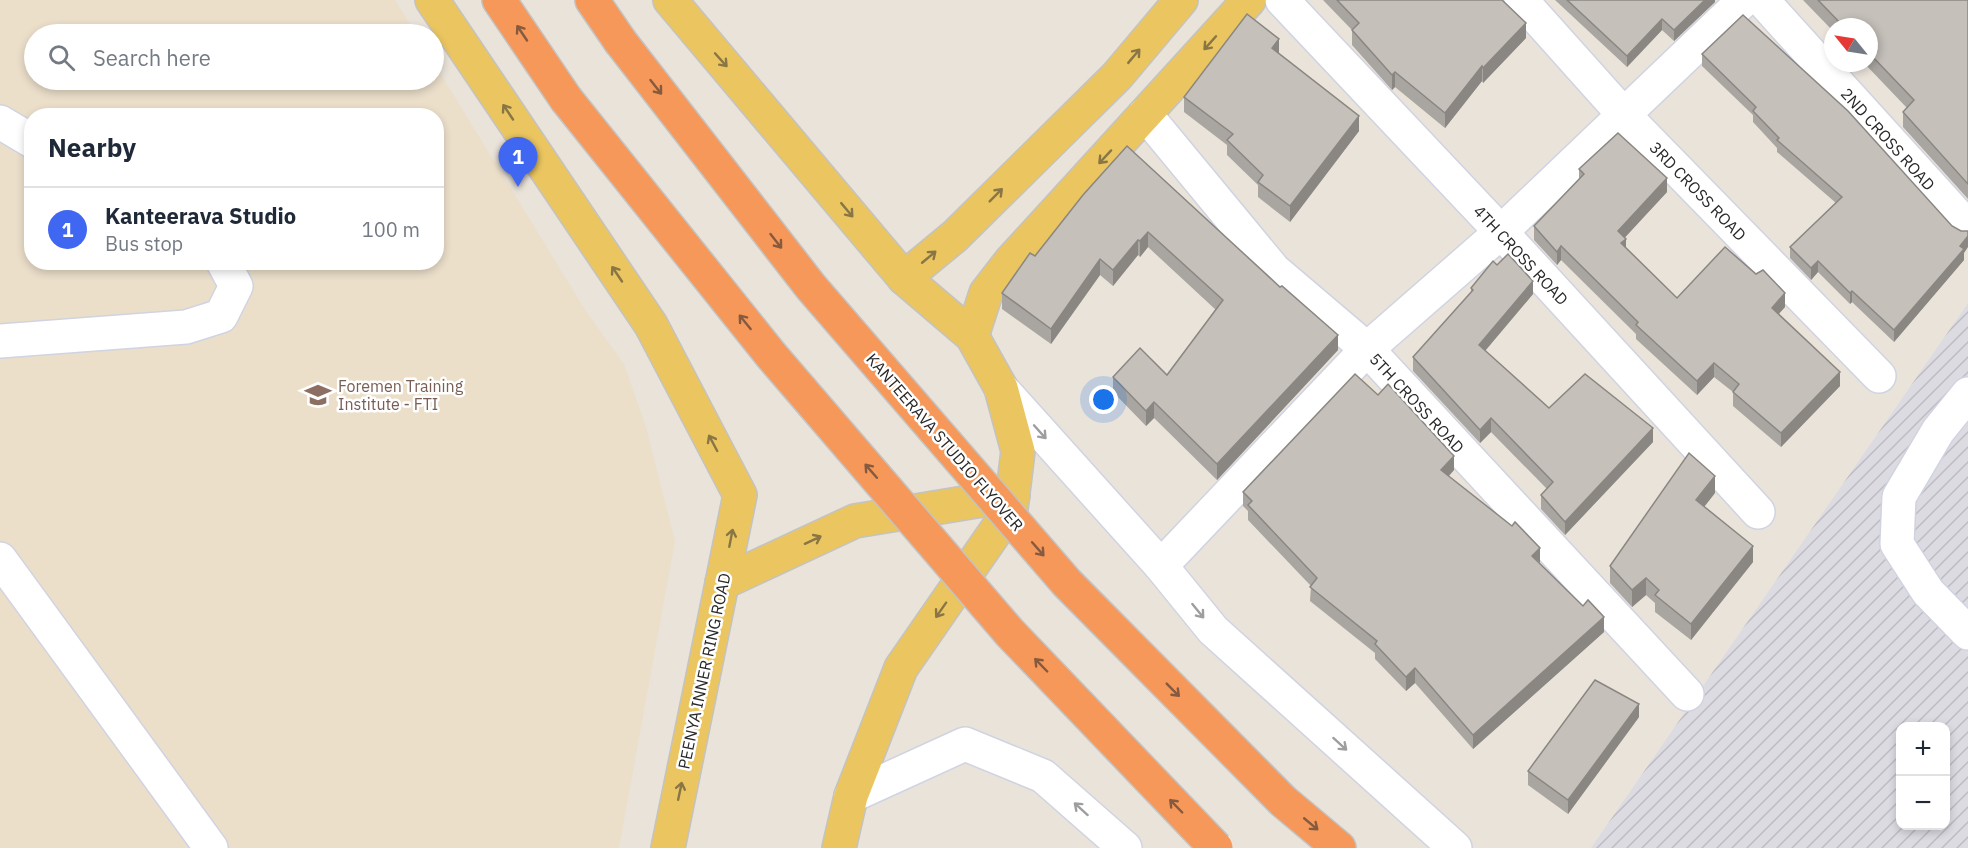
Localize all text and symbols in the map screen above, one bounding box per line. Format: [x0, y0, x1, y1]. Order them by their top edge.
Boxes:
north arrow [1824, 18, 1878, 72]
search box [24, 24, 444, 90]
one-way arrow [516, 25, 528, 42]
one-way arrow [1203, 35, 1217, 50]
icon: search [45, 41, 78, 74]
text: Search here [93, 43, 211, 72]
one-way arrow [1127, 48, 1140, 64]
one-way arrow [714, 52, 728, 67]
one-way arrow [649, 79, 662, 95]
street label: 2ND CROSS ROAD [1837, 84, 1939, 194]
one-way arrow [502, 104, 514, 121]
text: Nearby [48, 130, 136, 164]
street label: 3RD CROSS ROAD [1646, 137, 1750, 245]
pin: 1 [498, 138, 538, 187]
one-way arrow [1098, 149, 1112, 164]
one-way arrow [989, 187, 1004, 202]
text: Kanteerava Studio [105, 201, 296, 230]
one-way arrow [840, 201, 853, 217]
street label: 4TH CROSS ROAD [1470, 201, 1572, 309]
text: 1 [62, 216, 74, 243]
text: 100 m [362, 216, 420, 243]
text: Bus stop [105, 230, 183, 257]
one-way arrow [769, 233, 782, 249]
one-way arrow [921, 250, 936, 264]
one-way arrow [611, 266, 623, 282]
one-way arrow [738, 314, 751, 330]
street label: KANTEERAVA STUDIO FLYOVER [862, 349, 1028, 535]
street label: 5TH CROSS ROAD [1366, 349, 1468, 457]
place label: Foremen Training Institute - FTI [338, 376, 464, 414]
school or university icon: Foremen Training Institute - FTI [303, 380, 333, 410]
your location [1089, 385, 1118, 414]
one-way arrow [1033, 424, 1047, 439]
one-way arrow [707, 435, 719, 452]
one-way arrow [864, 464, 878, 479]
one-way arrow [726, 529, 738, 548]
one-way arrow [804, 534, 822, 546]
one-way arrow [1031, 542, 1045, 557]
street label: PEENYA INNER RING ROAD [673, 571, 735, 771]
one-way arrow [935, 601, 947, 617]
one-way arrow [1191, 603, 1204, 619]
one-way arrow [1034, 658, 1048, 673]
one-way arrow [1166, 683, 1180, 698]
map controls [1896, 722, 1950, 830]
button: + [1896, 722, 1950, 776]
one-way arrow [1332, 737, 1347, 751]
button: − [1896, 776, 1950, 830]
one-way arrow [675, 781, 686, 801]
one-way arrow [1168, 798, 1183, 813]
one-way arrow [1074, 802, 1089, 816]
one-way arrow [1303, 818, 1319, 831]

